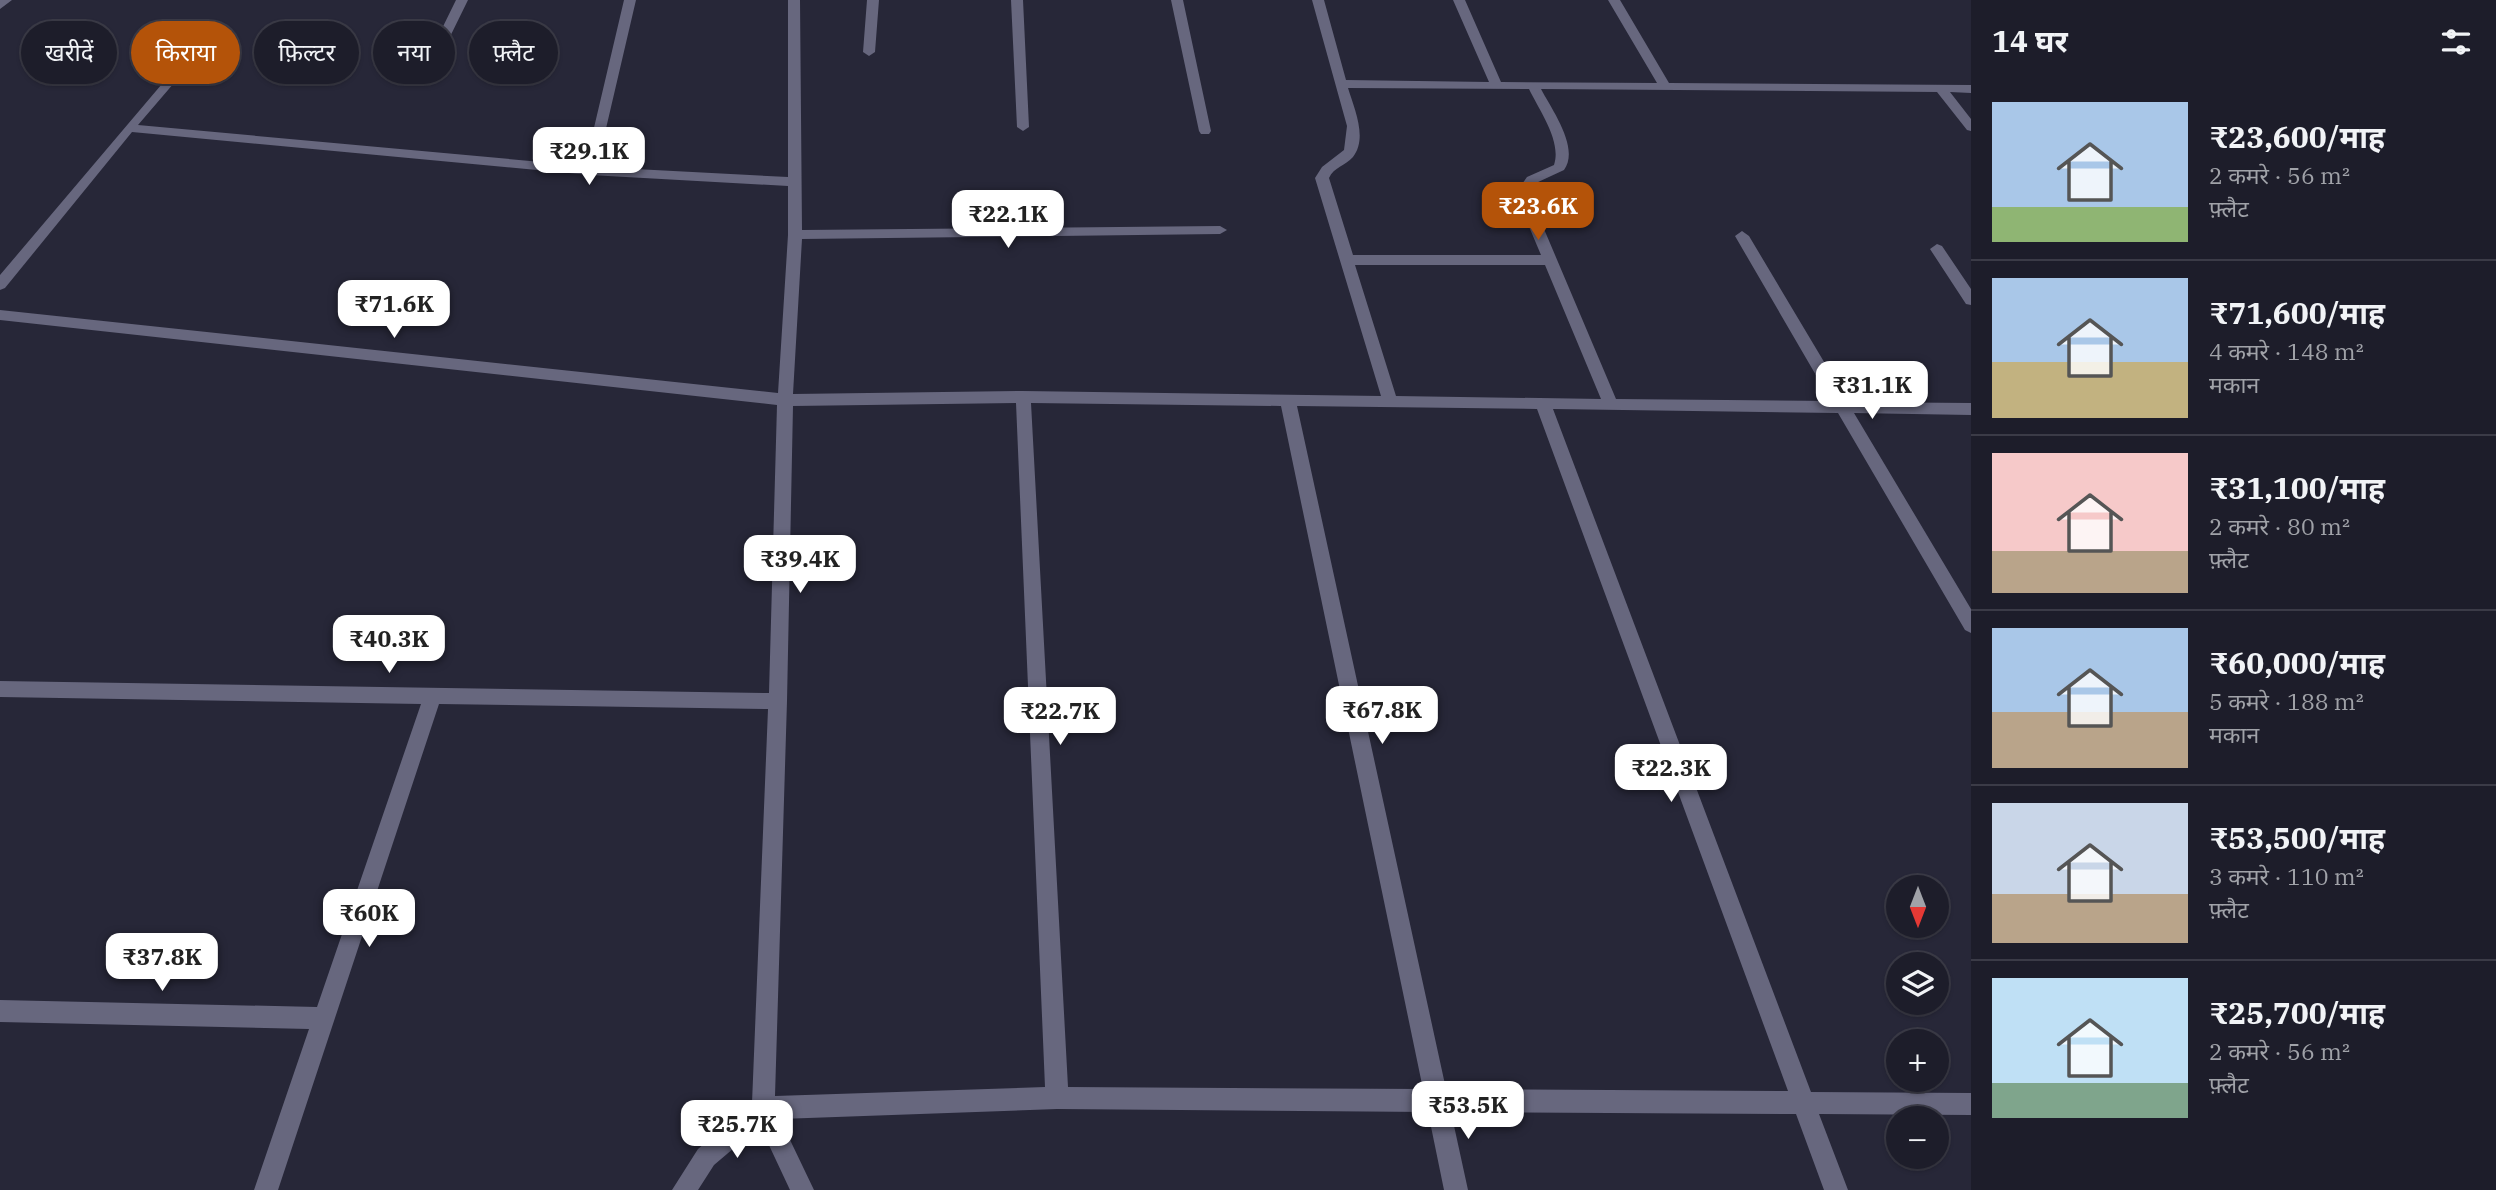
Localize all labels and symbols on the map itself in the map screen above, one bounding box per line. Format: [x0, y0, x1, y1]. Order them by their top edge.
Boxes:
pin: ₹29.1K [532, 128, 646, 187]
pin: ₹23.6K [1481, 182, 1595, 242]
pin: ₹22.1K [951, 190, 1065, 250]
pin: ₹71.6K [337, 280, 451, 340]
pin: ₹31.1K [1815, 362, 1929, 421]
pin: ₹39.4K [743, 536, 857, 595]
pin: ₹40.3K [332, 616, 446, 675]
pin: ₹67.8K [1325, 686, 1439, 746]
pin: ₹22.7K [1003, 688, 1117, 747]
pin: ₹22.3K [1614, 744, 1728, 804]
north arrow [1886, 875, 1950, 938]
pin: ₹60K [328, 890, 410, 949]
pin: ₹37.8K [105, 934, 219, 993]
pin: ₹53.5K [1411, 1082, 1525, 1141]
pin: ₹25.7K [680, 1100, 794, 1160]

